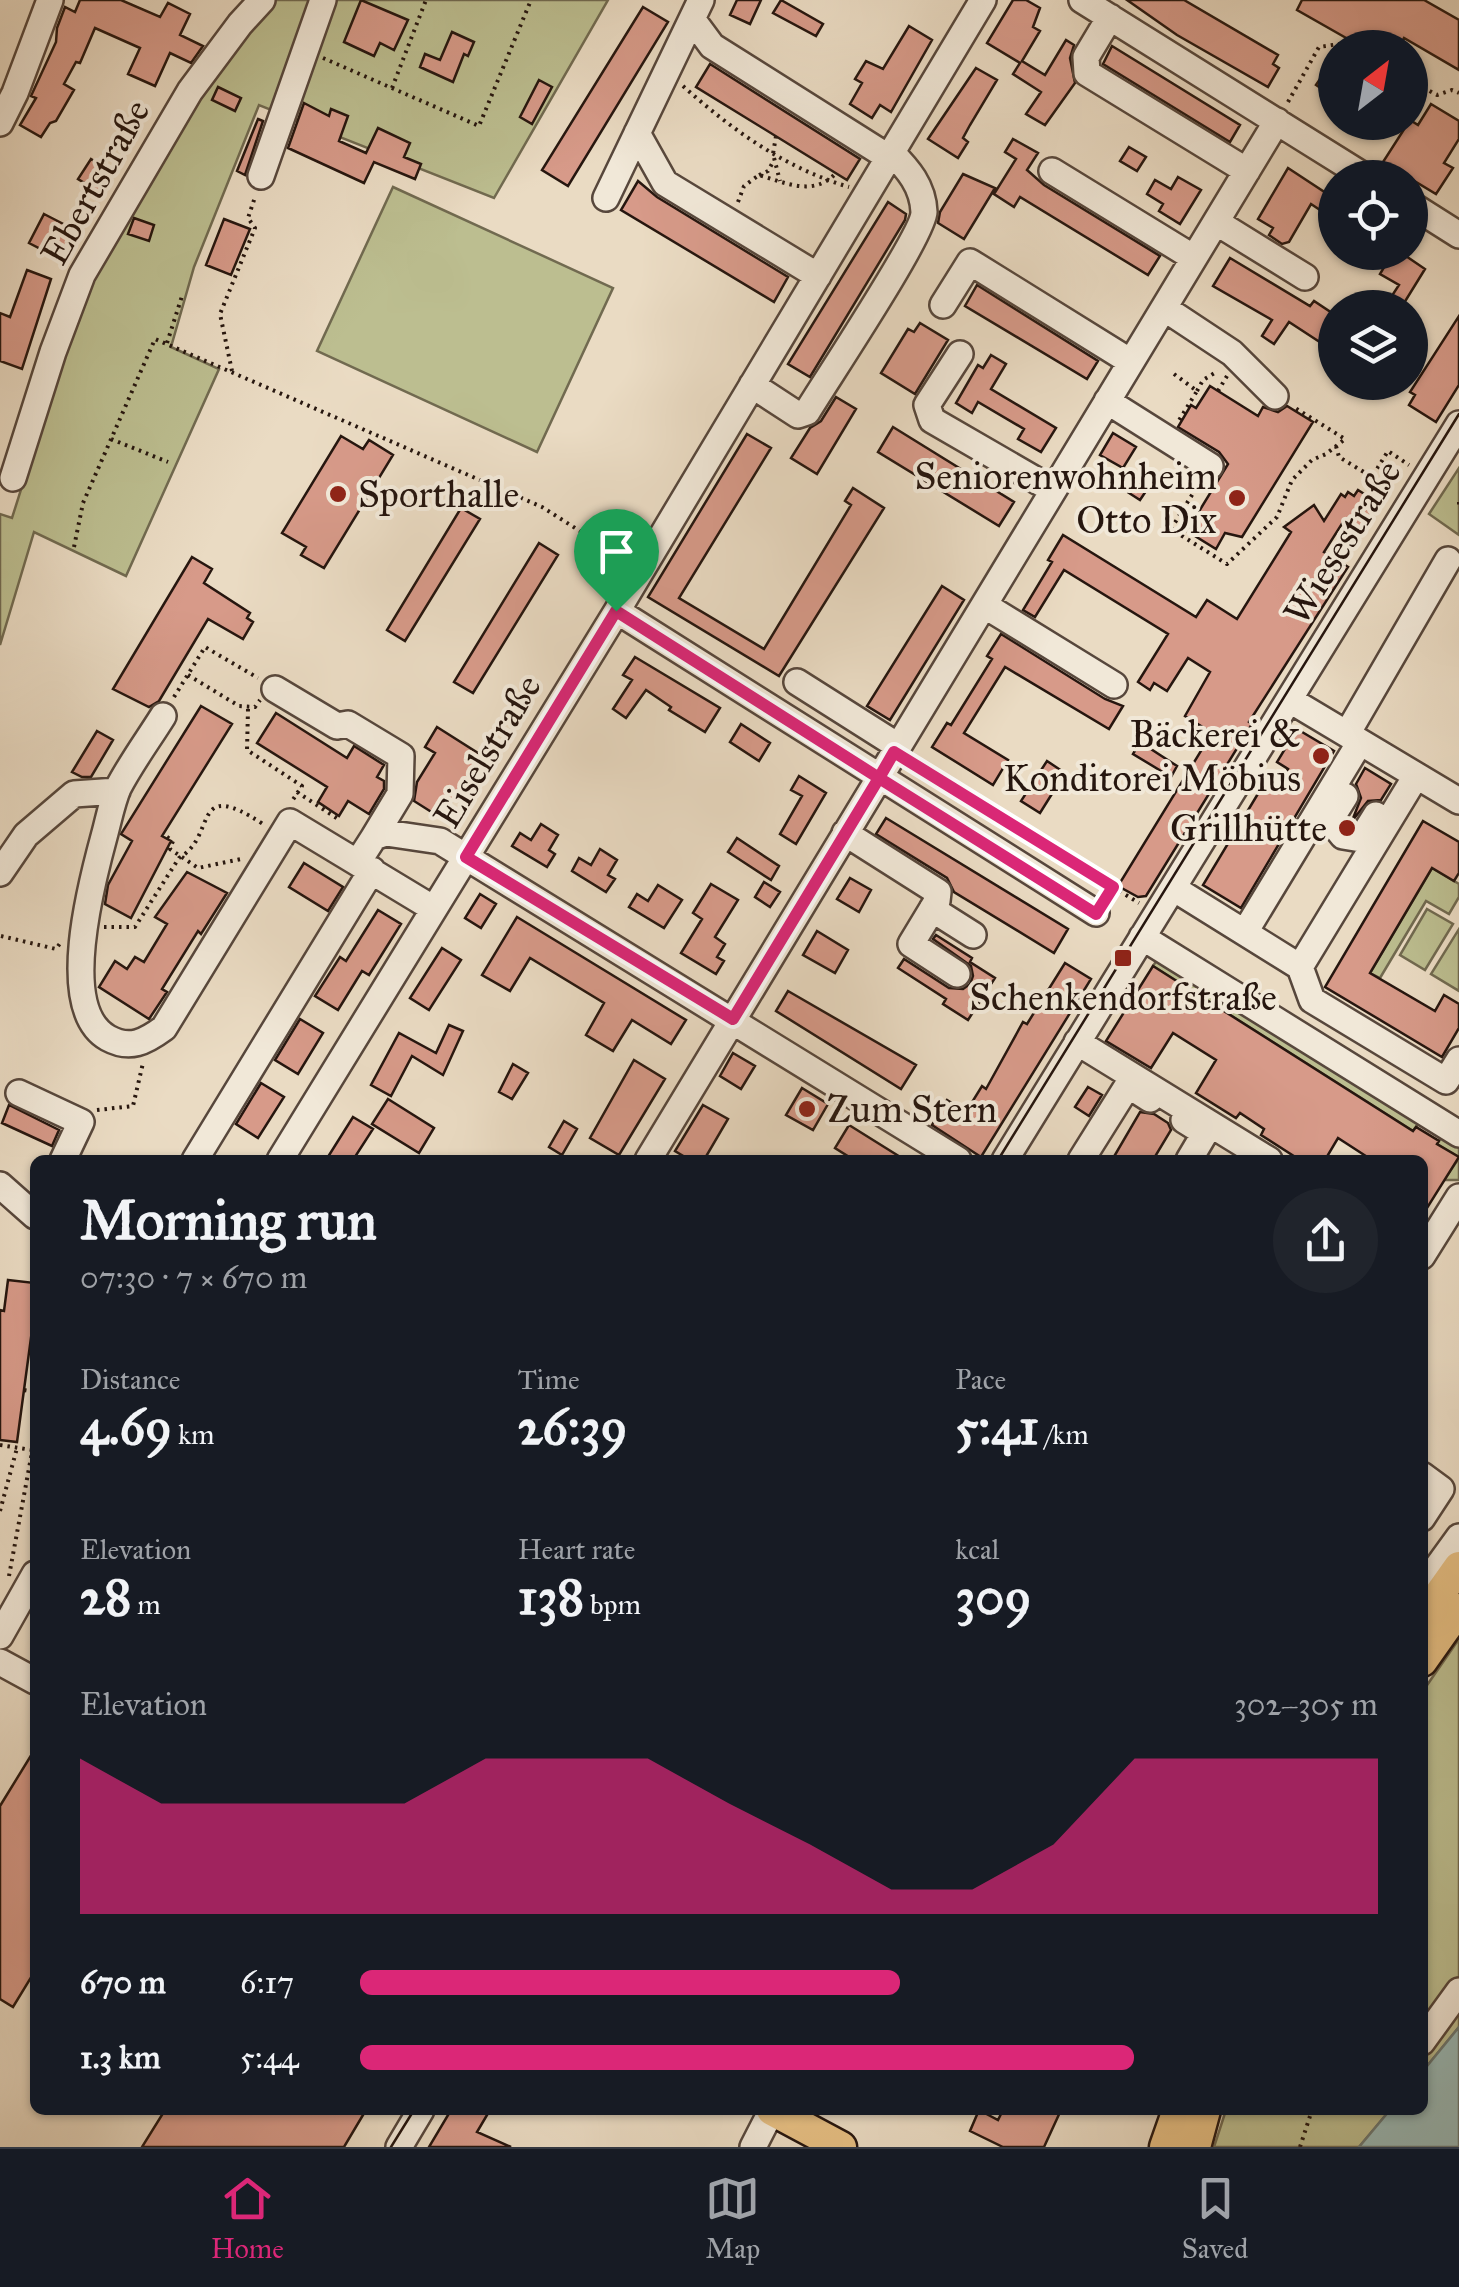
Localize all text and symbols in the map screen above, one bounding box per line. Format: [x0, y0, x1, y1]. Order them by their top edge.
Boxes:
north arrow [1318, 30, 1428, 140]
map controls [1318, 30, 1428, 400]
street label: Ebertstraße [31, 91, 159, 273]
button: locate [1318, 160, 1428, 270]
button: layers [1318, 290, 1428, 400]
street label: Wiesestraße [1273, 451, 1411, 633]
place label: Seniorenwohnheim Otto Dix [914, 453, 1217, 543]
place label: Sporthalle [358, 471, 519, 517]
marker: Sporthalle [327, 483, 349, 505]
marker: Seniorenwohnheim Otto Dix [1226, 487, 1248, 509]
pin [574, 509, 659, 612]
icon: arrive [589, 524, 644, 579]
street label: Eiselstraße [423, 666, 551, 836]
place label: Bäckerei & Konditorei Möbius [1003, 711, 1301, 801]
marker: Bäckerei & Konditorei Möbius [1310, 745, 1332, 767]
place label: Grillhütte [1170, 805, 1327, 851]
marker: Grillhütte [1336, 817, 1358, 839]
marker: Schenkendorfstraße [1112, 947, 1134, 969]
place label: Schenkendorfstraße [969, 974, 1277, 1020]
place label: Zum Stern [827, 1086, 997, 1132]
marker: Zum Stern [796, 1098, 818, 1120]
text: Morning run [80, 1187, 377, 1254]
button: share [1273, 1188, 1378, 1293]
text: 07:30 · 7 × 670 m [80, 1258, 307, 1297]
text: Distance [80, 1362, 180, 1397]
text: Time [518, 1362, 580, 1397]
text: Pace [955, 1362, 1006, 1397]
text: 4.69 [80, 1397, 172, 1458]
text: 26:39 [518, 1397, 627, 1458]
text: 5:41 [955, 1397, 1039, 1458]
text: km [172, 1417, 214, 1452]
text: /km [1039, 1417, 1089, 1452]
text: Elevation [80, 1532, 191, 1567]
text: Heart rate [518, 1532, 635, 1567]
text: kcal [955, 1532, 999, 1567]
text: 28 [80, 1567, 131, 1628]
text: 138 [518, 1567, 584, 1628]
text: 309 [955, 1567, 1031, 1628]
text: m [131, 1587, 161, 1622]
text: bpm [584, 1587, 641, 1622]
text: Elevation [80, 1685, 207, 1724]
text: 302–305 m [1234, 1685, 1378, 1724]
text: 670 m [80, 1963, 166, 2002]
text: 6:17 [240, 1963, 294, 2002]
text: 1.3 km [80, 2038, 161, 2077]
text: 5:44 [240, 2038, 299, 2077]
tab: Home [211, 2171, 284, 2266]
tab: Map [705, 2171, 760, 2266]
tab: Saved [1182, 2171, 1248, 2266]

